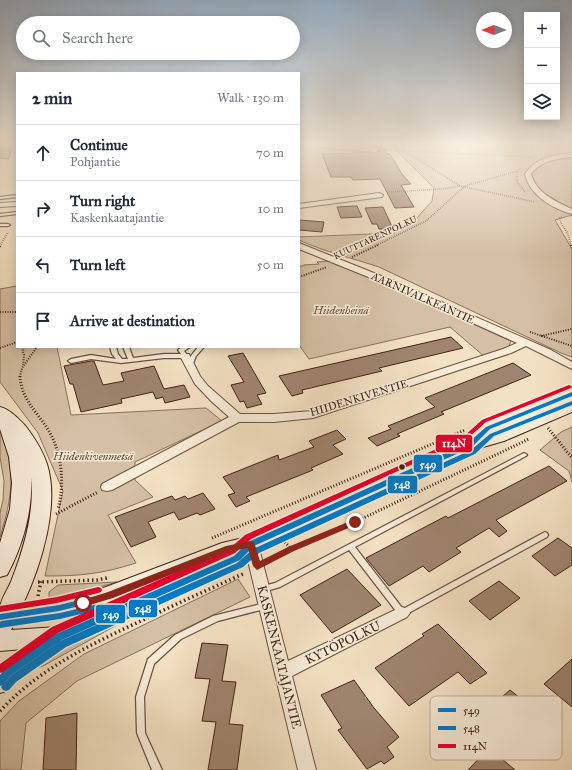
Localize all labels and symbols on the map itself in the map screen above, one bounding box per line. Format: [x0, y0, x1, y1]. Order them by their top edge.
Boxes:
north arrow [476, 12, 512, 48]
street label: KUUTTARENPOLKU [331, 212, 419, 261]
street label: AARNIVALKEANTIE [368, 269, 477, 327]
park label: Hiidenheinä [312, 304, 369, 317]
street label: HIIDENKIVENTIE [308, 377, 410, 419]
line badge: 114N [435, 434, 473, 453]
text: 114N [442, 437, 467, 451]
park label: Hiidenkivenmetsä [52, 450, 134, 463]
line badge: 549 [413, 454, 443, 473]
text: 549 [420, 458, 437, 472]
unlabelled marker [397, 462, 407, 472]
line badge: 548 [387, 475, 418, 494]
text: 548 [394, 478, 411, 492]
route end [346, 513, 364, 531]
street label: KASKENKAATAJANTIE [253, 584, 305, 730]
route start [74, 594, 92, 612]
line badge: 548 [128, 599, 158, 618]
text: 548 [135, 602, 152, 616]
line badge: 549 [95, 604, 126, 624]
text: 549 [103, 608, 120, 622]
street label: KYTÖPOLKU [303, 617, 384, 668]
legend [430, 696, 562, 760]
text: 549 [463, 704, 480, 717]
text: 548 [463, 722, 480, 735]
text: 114N [463, 740, 487, 753]

